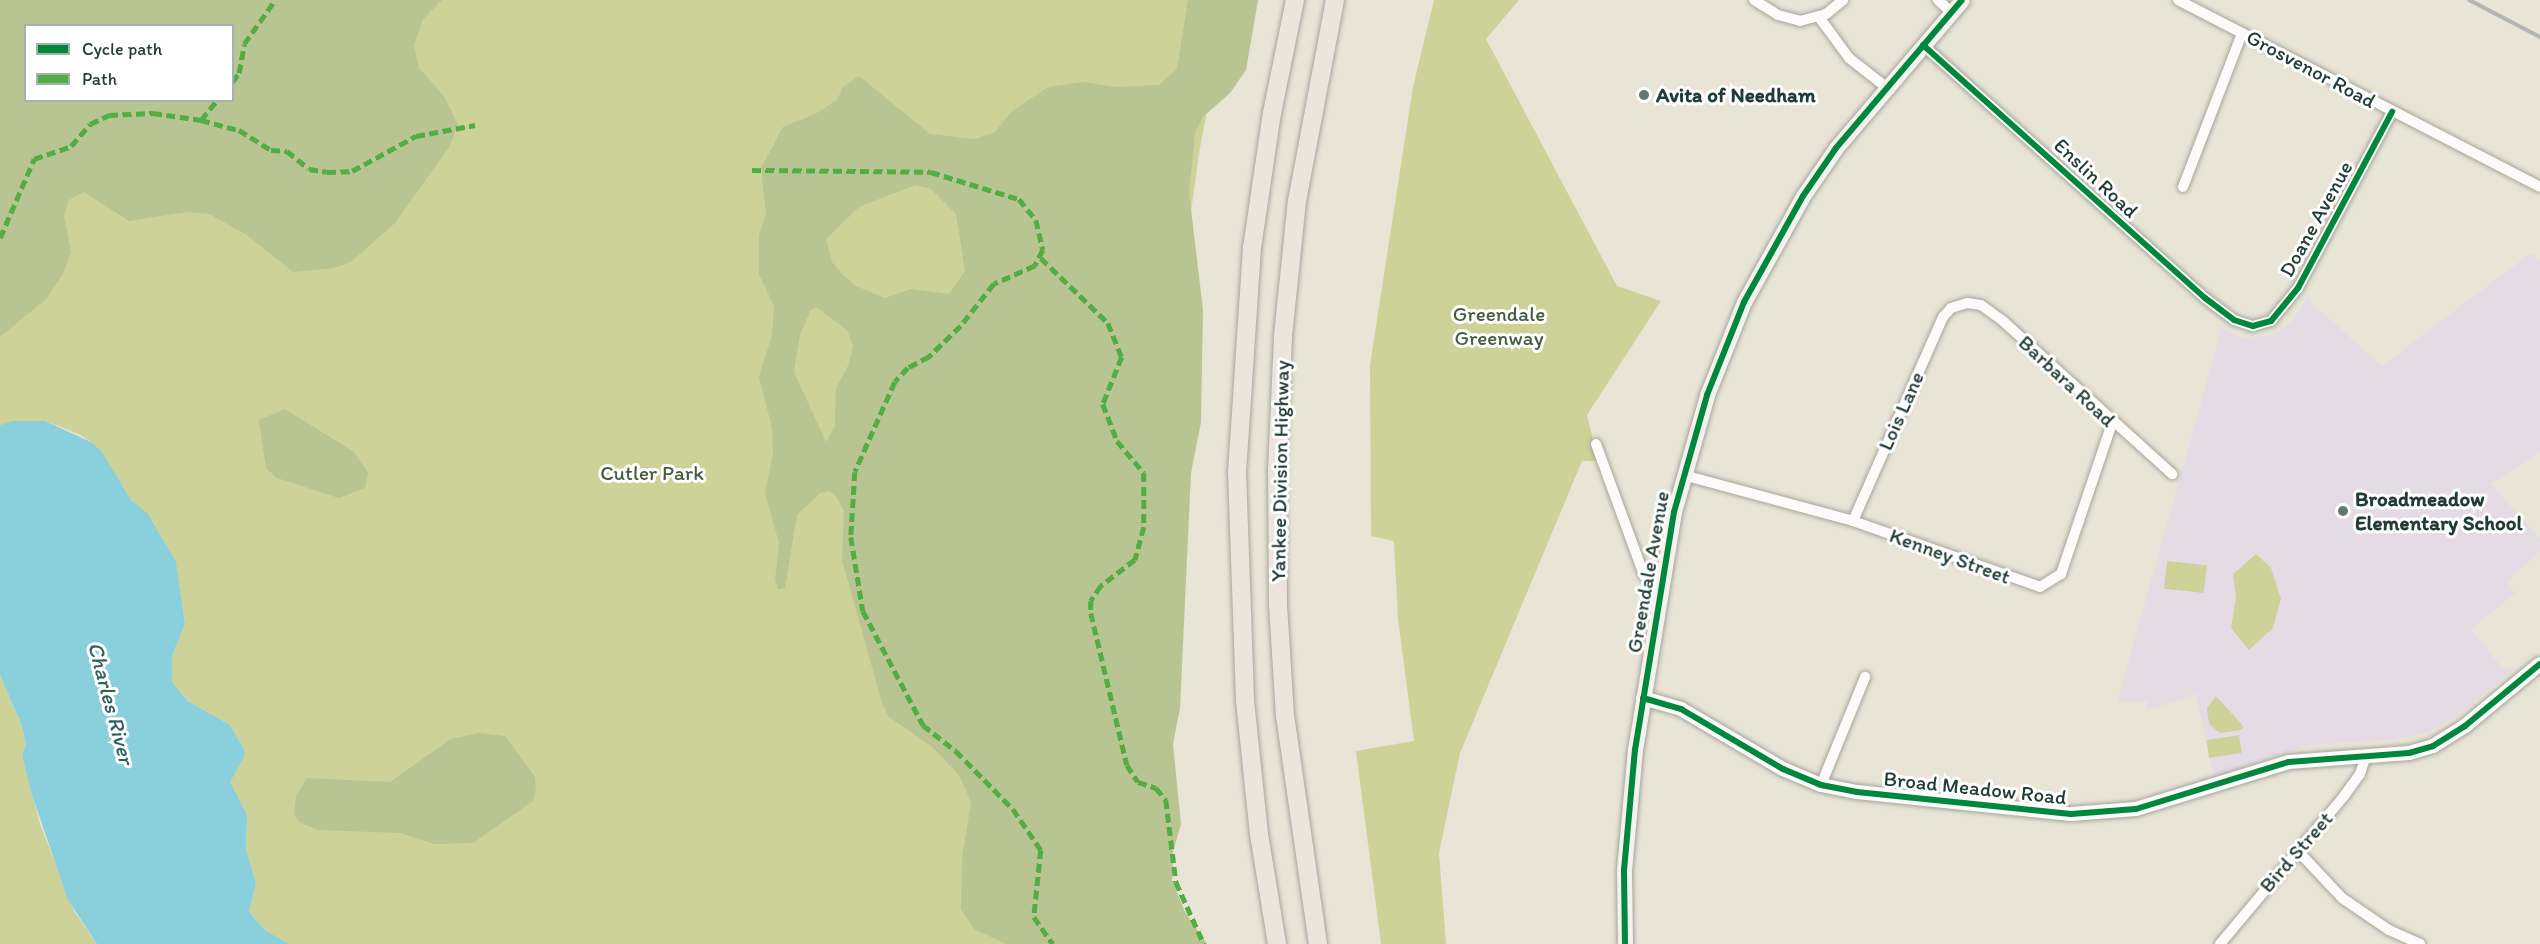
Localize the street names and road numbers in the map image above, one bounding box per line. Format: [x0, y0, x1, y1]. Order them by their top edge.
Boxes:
street label: Grosvenor Road [2242, 24, 2380, 114]
street label: Enslin Road [2049, 133, 2143, 223]
street label: Doane Avenue [2274, 157, 2358, 281]
street label: Barbara Road [2013, 330, 2121, 432]
street label: Yankee Division Highway [1265, 360, 1295, 582]
street label: Lois Lane [1872, 367, 1930, 455]
street label: Greendale Avenue [1621, 490, 1675, 654]
street label: Kenney Street [1886, 523, 2014, 589]
street label: Broad Meadow Road [1883, 766, 2067, 810]
street label: Bird Street [2254, 806, 2338, 898]

